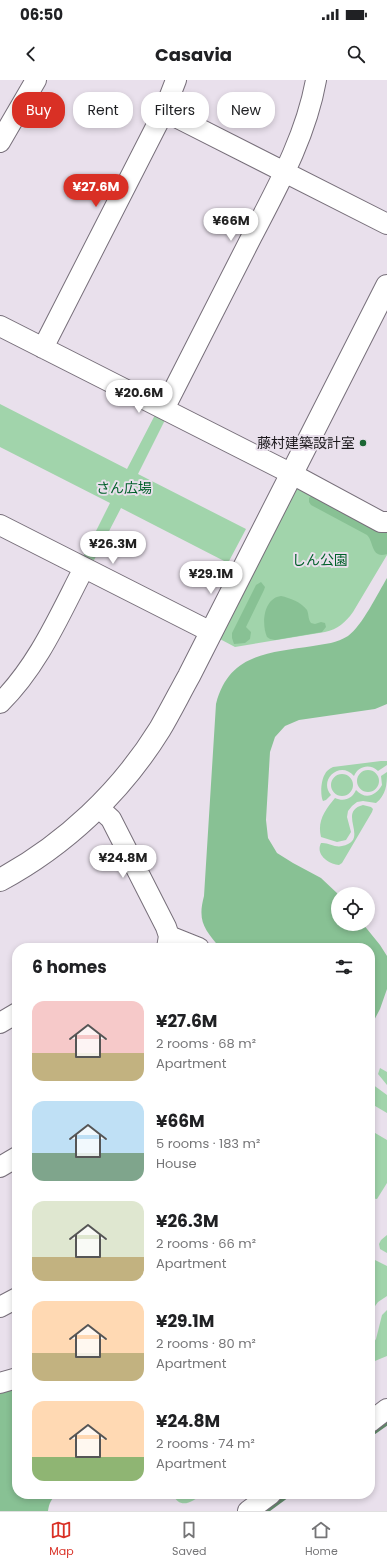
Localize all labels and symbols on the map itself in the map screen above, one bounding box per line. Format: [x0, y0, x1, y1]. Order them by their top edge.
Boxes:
pin: ¥27.6M [63, 174, 129, 208]
pin: ¥66M [207, 208, 255, 242]
pin: ¥20.6M [106, 380, 172, 414]
place label: 藤村建築設計室 [257, 433, 355, 453]
marker: 藤村建築設計室 [358, 438, 368, 448]
park label: さん広場 [96, 478, 152, 498]
pin: ¥26.3M [80, 531, 146, 565]
park label: しん公園 [292, 550, 348, 570]
pin: ¥29.1M [178, 561, 244, 595]
pin: ¥24.8M [90, 845, 156, 879]

